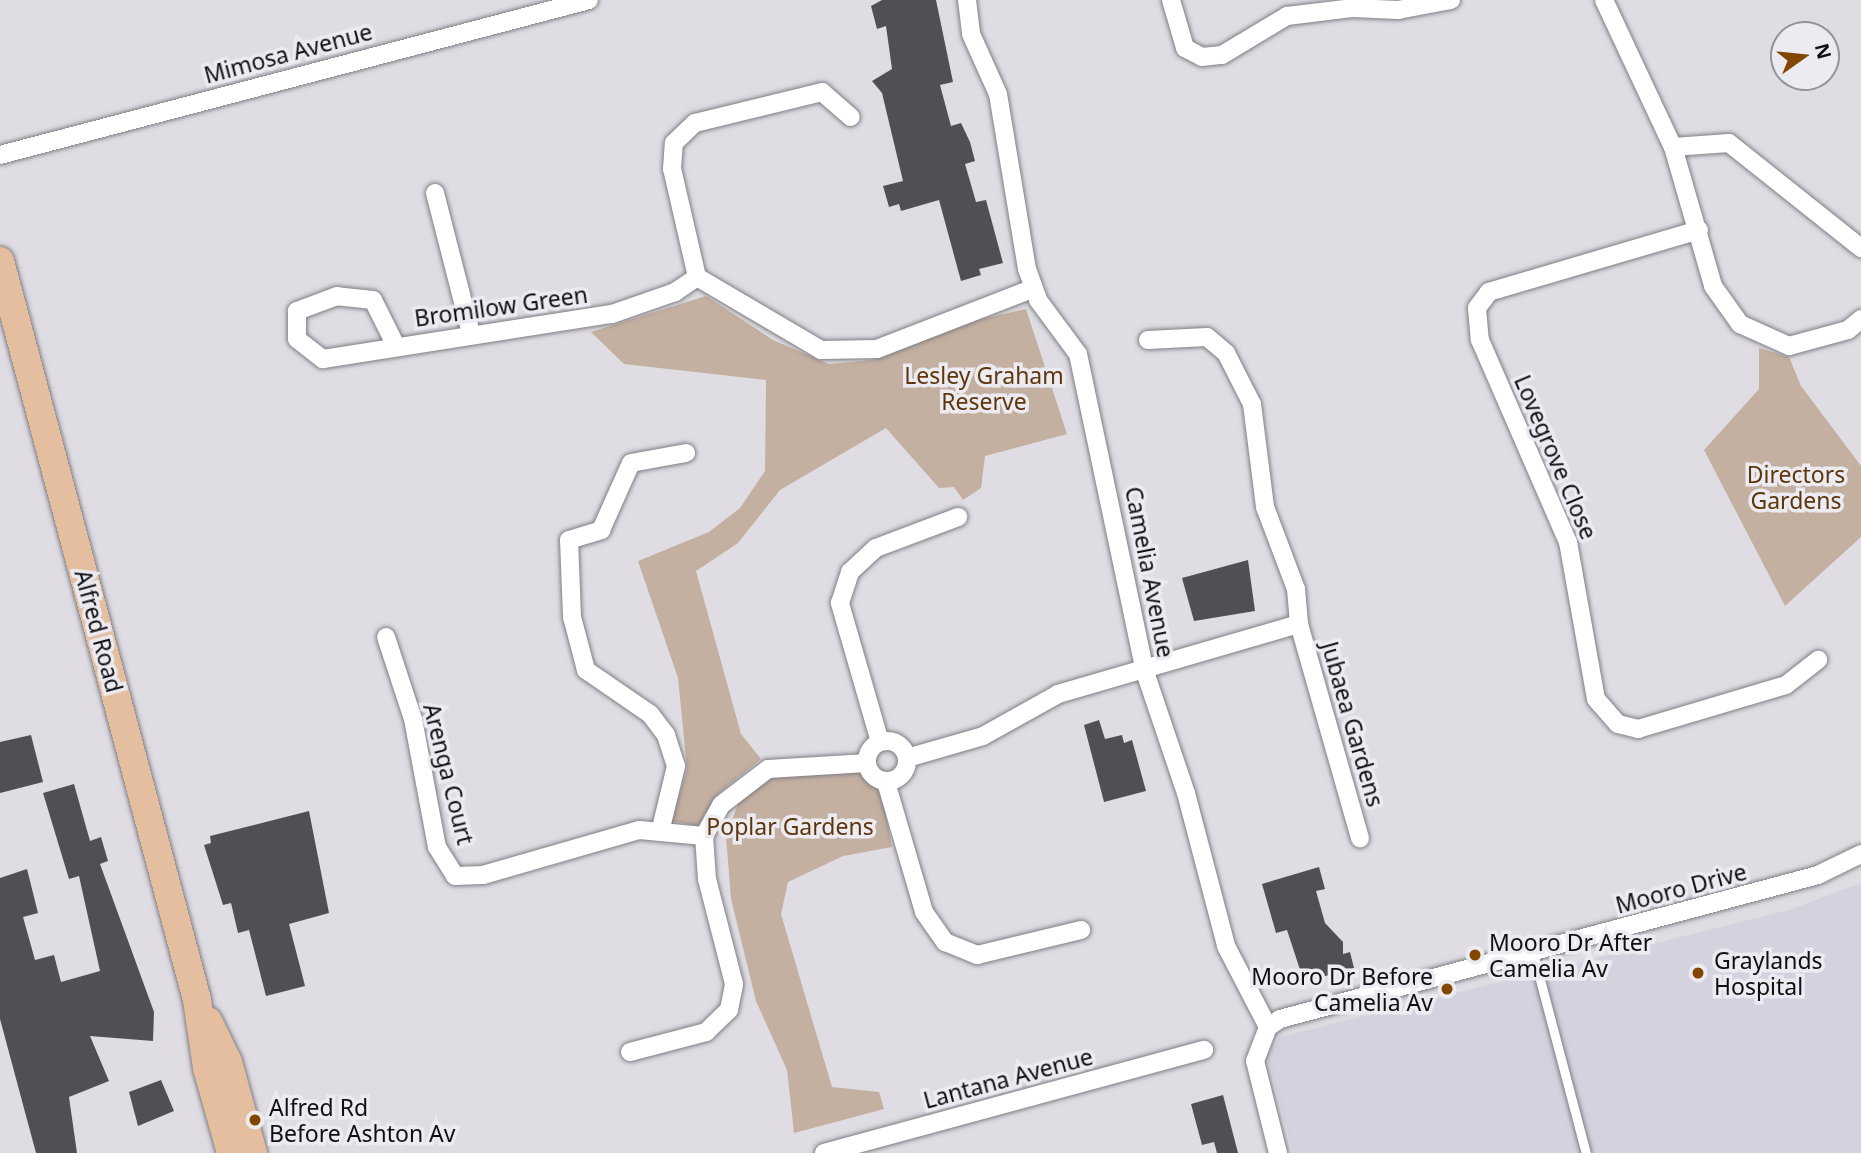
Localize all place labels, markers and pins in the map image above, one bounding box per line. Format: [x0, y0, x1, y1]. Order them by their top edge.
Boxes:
place label: Mooro Dr After Camelia Av [1489, 928, 1652, 982]
place label: Graylands Hospital [1714, 946, 1823, 1000]
marker: Mooro Dr After Camelia Av [1467, 947, 1483, 963]
place label: Mooro Dr Before Camelia Av [1251, 962, 1433, 1016]
marker: Graylands Hospital [1688, 963, 1708, 983]
marker: Mooro Dr Before Camelia Av [1439, 981, 1455, 997]
place label: Alfred Rd Before Ashton Av [269, 1093, 455, 1147]
marker: Alfred Rd Before Ashton Av [247, 1112, 263, 1128]

